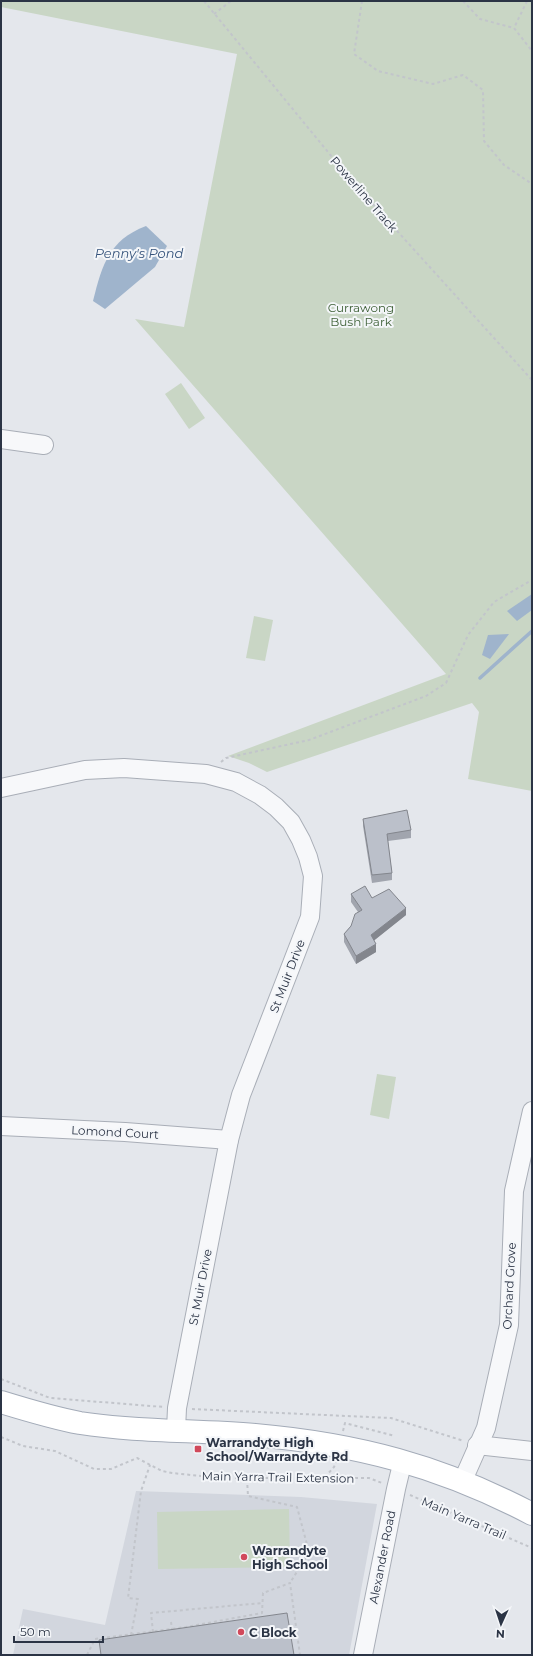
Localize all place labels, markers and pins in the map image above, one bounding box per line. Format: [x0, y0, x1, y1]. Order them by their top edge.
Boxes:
place label: Warrandyte High School/Warrandyte Rd [206, 1435, 348, 1464]
marker: Warrandyte High School/Warrandyte Rd [193, 1444, 203, 1454]
place label: Warrandyte High School [252, 1543, 328, 1572]
marker: Warrandyte High School [239, 1552, 249, 1562]
place label: C Block [249, 1625, 297, 1640]
marker: C Block [236, 1627, 246, 1637]

